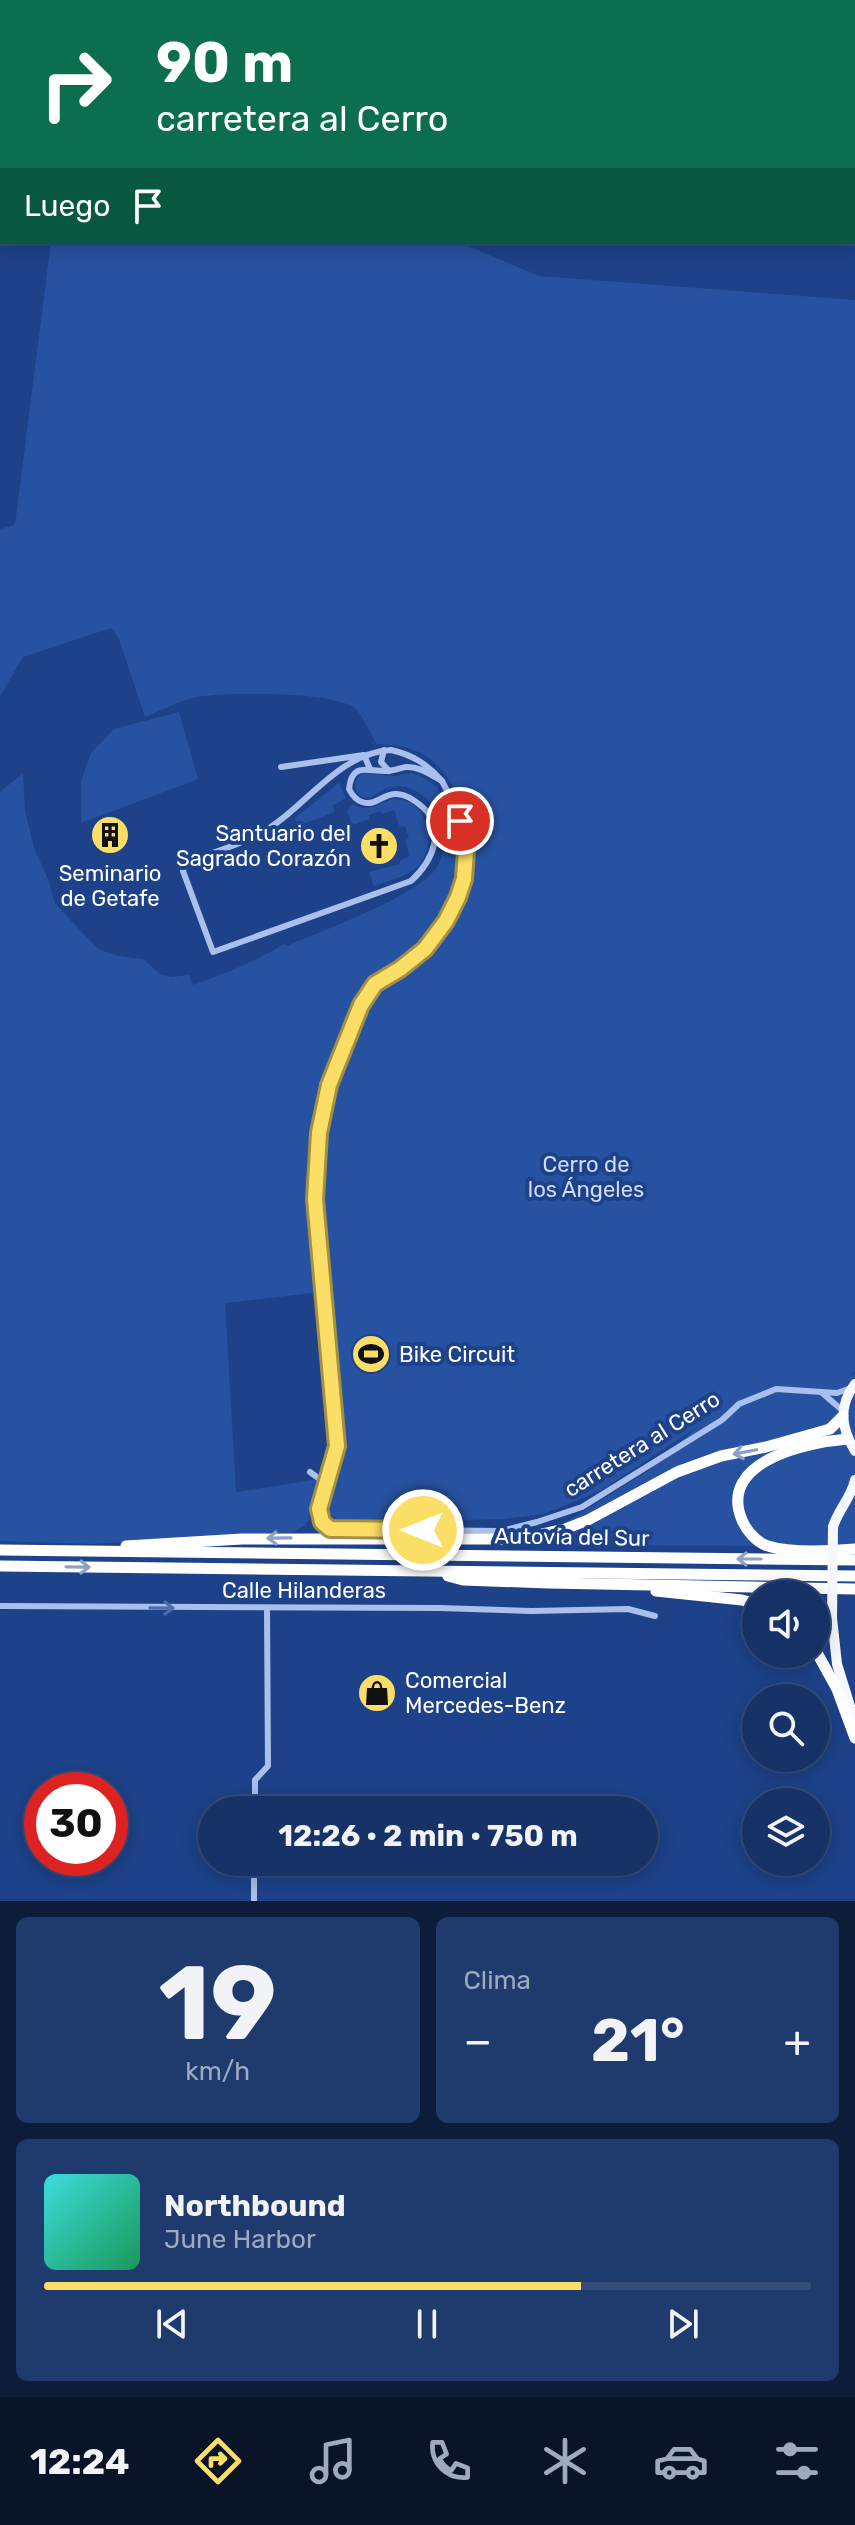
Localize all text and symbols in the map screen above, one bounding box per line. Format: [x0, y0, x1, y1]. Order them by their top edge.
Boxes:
text: 90 m [156, 30, 293, 96]
icon: right [24, 32, 128, 136]
text: carretera al Cerro [156, 97, 448, 140]
icon: arrive [126, 184, 170, 228]
text: Luego [24, 188, 110, 224]
pin [426, 787, 494, 855]
icon: arrive [438, 799, 482, 843]
building icon: Seminario de Getafe [89, 814, 131, 856]
place label: Santuario del Sagrado Corazón [176, 820, 351, 872]
church icon: Santuario del Sagrado Corazón [358, 825, 400, 867]
place label: Seminario de Getafe [59, 860, 161, 912]
park label: Cerro de los Ángeles [528, 1151, 644, 1203]
sports icon: Bike Circuit [350, 1333, 392, 1375]
place label: Bike Circuit [399, 1341, 515, 1368]
street label: carretera al Cerro [559, 1385, 725, 1503]
one-way arrow [733, 1445, 759, 1460]
position arrow [381, 1488, 465, 1572]
street label: Autovía del Sur [494, 1522, 650, 1552]
one-way arrow [266, 1531, 293, 1546]
one-way arrow [736, 1551, 763, 1567]
one-way arrow [64, 1559, 91, 1575]
street label: Calle Hilanderas [222, 1577, 386, 1604]
map controls [742, 1580, 830, 1876]
button: sound [742, 1580, 830, 1668]
one-way arrow [148, 1600, 175, 1616]
place label: Comercial Mercedes-Benz [405, 1667, 566, 1719]
shop icon: Comercial Mercedes-Benz [356, 1672, 398, 1714]
button: search [742, 1684, 830, 1772]
speed limit sign: 30 [24, 1772, 128, 1876]
button: layers [742, 1788, 830, 1876]
text: 12:26 · 2 min · 750 m [278, 1818, 578, 1854]
text: 19 [159, 1942, 277, 2065]
text: Clima [464, 1965, 531, 1996]
text: 21° [591, 2005, 685, 2076]
text: − [464, 2015, 492, 2067]
text: + [784, 2015, 811, 2067]
text: km/h [185, 2056, 250, 2087]
text: Northbound [164, 2188, 346, 2224]
text: June Harbor [164, 2224, 316, 2255]
icon: previous [150, 2302, 194, 2346]
icon: pause [405, 2302, 449, 2346]
icon: next [661, 2302, 705, 2346]
icon: directions [190, 2433, 246, 2489]
icon: music [305, 2433, 361, 2489]
icon: phone [421, 2433, 477, 2489]
icon: climate [537, 2433, 593, 2489]
icon: car [653, 2433, 709, 2489]
icon: filters [769, 2433, 825, 2489]
text: 12:24 [30, 2440, 130, 2483]

